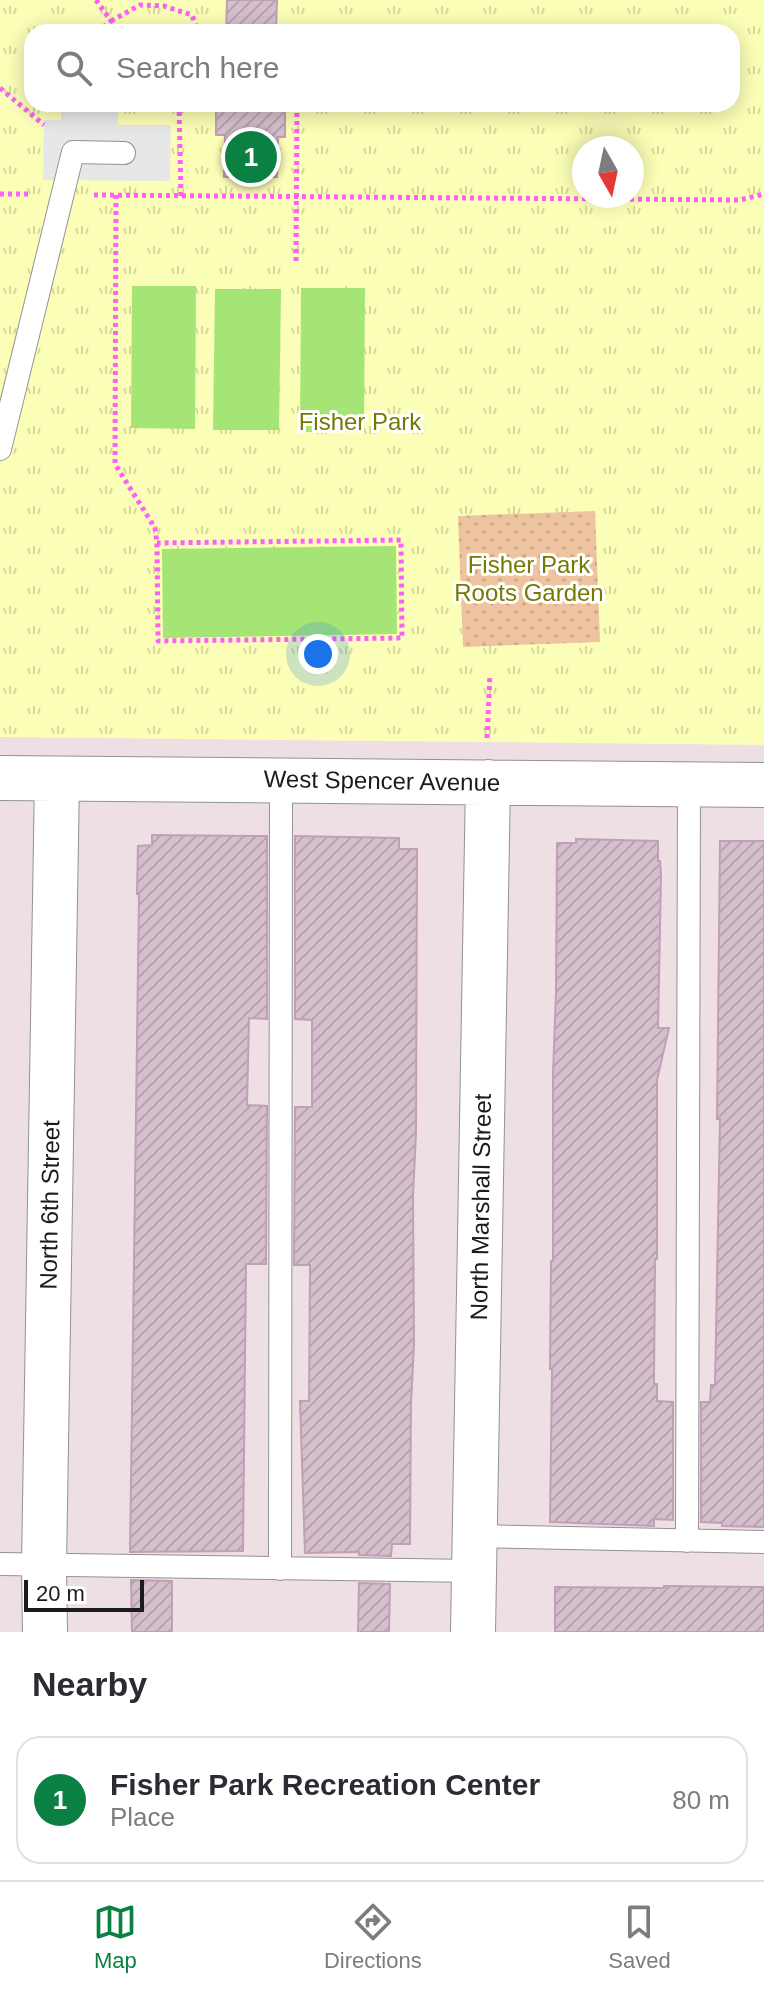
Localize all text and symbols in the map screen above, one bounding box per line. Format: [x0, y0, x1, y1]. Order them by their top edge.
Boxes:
search box [24, 24, 740, 112]
icon: search [52, 46, 96, 90]
text: Search here [116, 51, 279, 84]
pin: 1 [225, 127, 277, 187]
north arrow [572, 136, 644, 208]
park label: Fisher Park [299, 408, 422, 435]
park label: Fisher Park Roots Garden [454, 551, 604, 606]
your location [298, 634, 338, 674]
street label: West Spencer Avenue [263, 765, 501, 796]
street label: North Marshall Street [465, 1093, 496, 1321]
street label: North 6th Street [35, 1120, 64, 1290]
scale bar [24, 1576, 144, 1612]
text: 20 m [36, 1581, 85, 1606]
text: Nearby [32, 1665, 147, 1703]
text: Fisher Park Recreation Center [110, 1768, 540, 1801]
text: 1 [53, 1785, 67, 1815]
text: 80 m [672, 1785, 730, 1815]
text: Place [110, 1802, 175, 1832]
tab: Map [93, 1900, 137, 1974]
tab: Directions [324, 1900, 422, 1974]
tab: Saved [608, 1900, 671, 1974]

